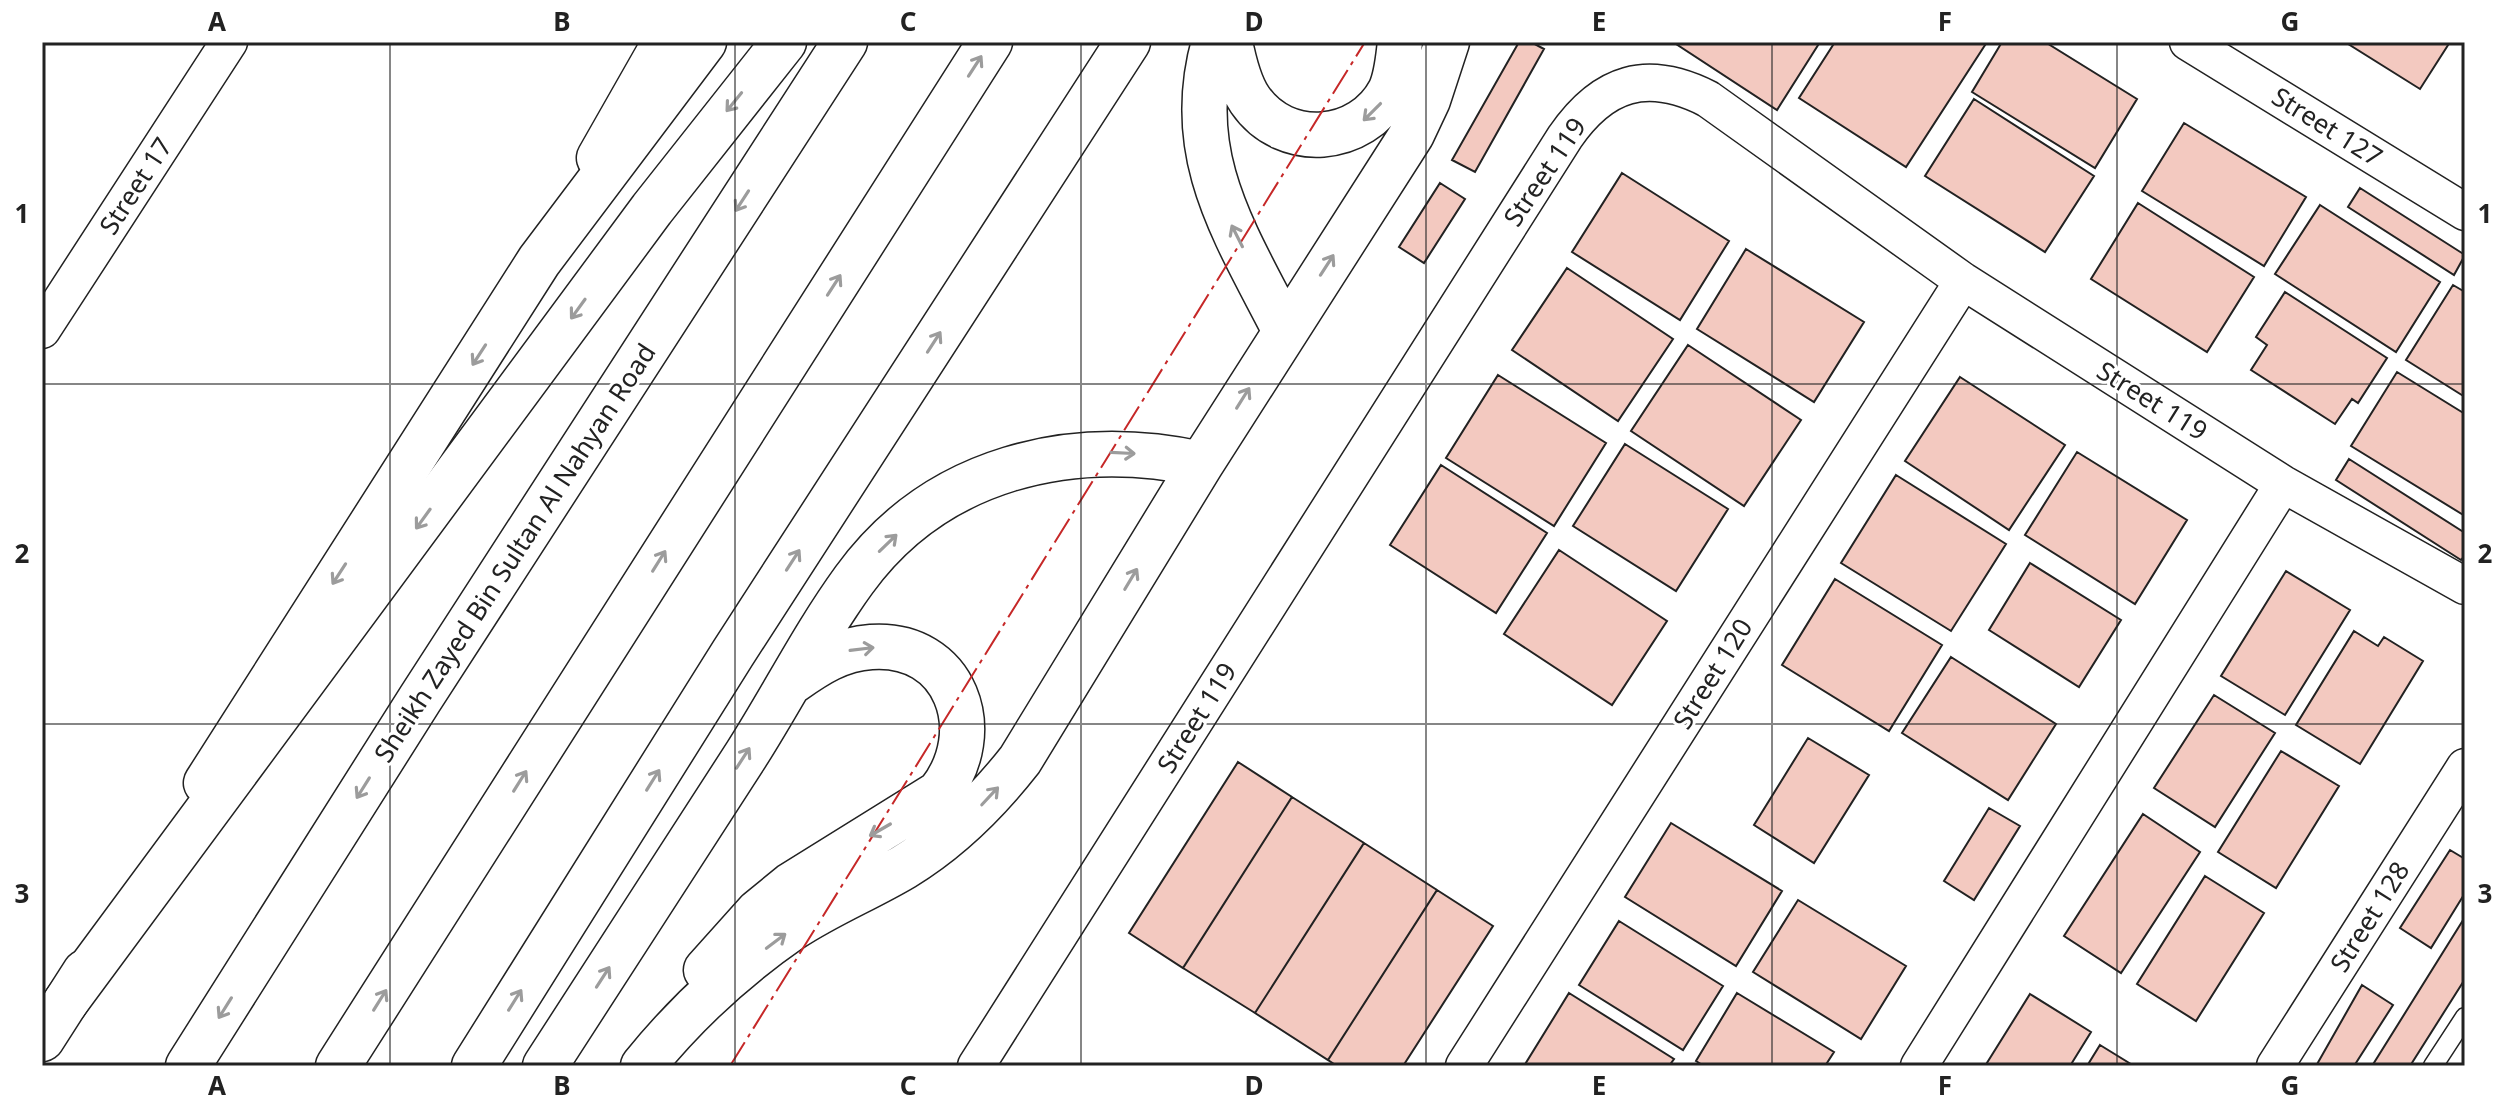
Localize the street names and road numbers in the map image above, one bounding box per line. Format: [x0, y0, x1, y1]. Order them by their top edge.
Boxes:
street label: Street 127 [2265, 78, 2390, 174]
street label: Street 119 [1495, 110, 1594, 233]
street label: Street 17 [90, 130, 180, 241]
street label: Sheikh Zayed Bin Sultan Al Nahyan Road [365, 336, 663, 769]
street label: Street 119 [2090, 352, 2215, 448]
street label: Street 120 [1664, 611, 1760, 736]
street label: Street 119 [1148, 655, 1244, 780]
street label: Street 128 [2321, 854, 2417, 979]

